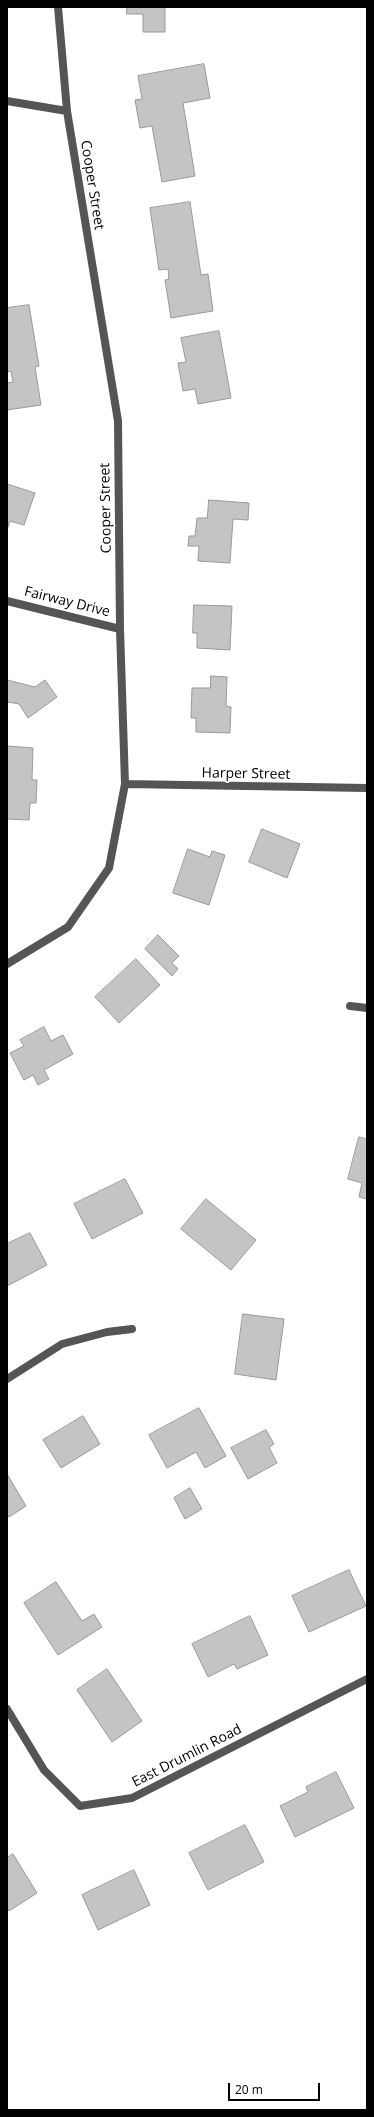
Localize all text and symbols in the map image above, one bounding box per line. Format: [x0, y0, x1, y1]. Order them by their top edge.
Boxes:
street label: Cooper Street [77, 139, 107, 231]
street label: Cooper Street [97, 463, 115, 553]
street label: Fairway Drive [22, 583, 112, 621]
street label: Harper Street [202, 765, 290, 783]
street label: East Drumlin Road [129, 1721, 245, 1791]
scale bar [230, 2075, 322, 2101]
text: 20 m [235, 2081, 263, 2098]

